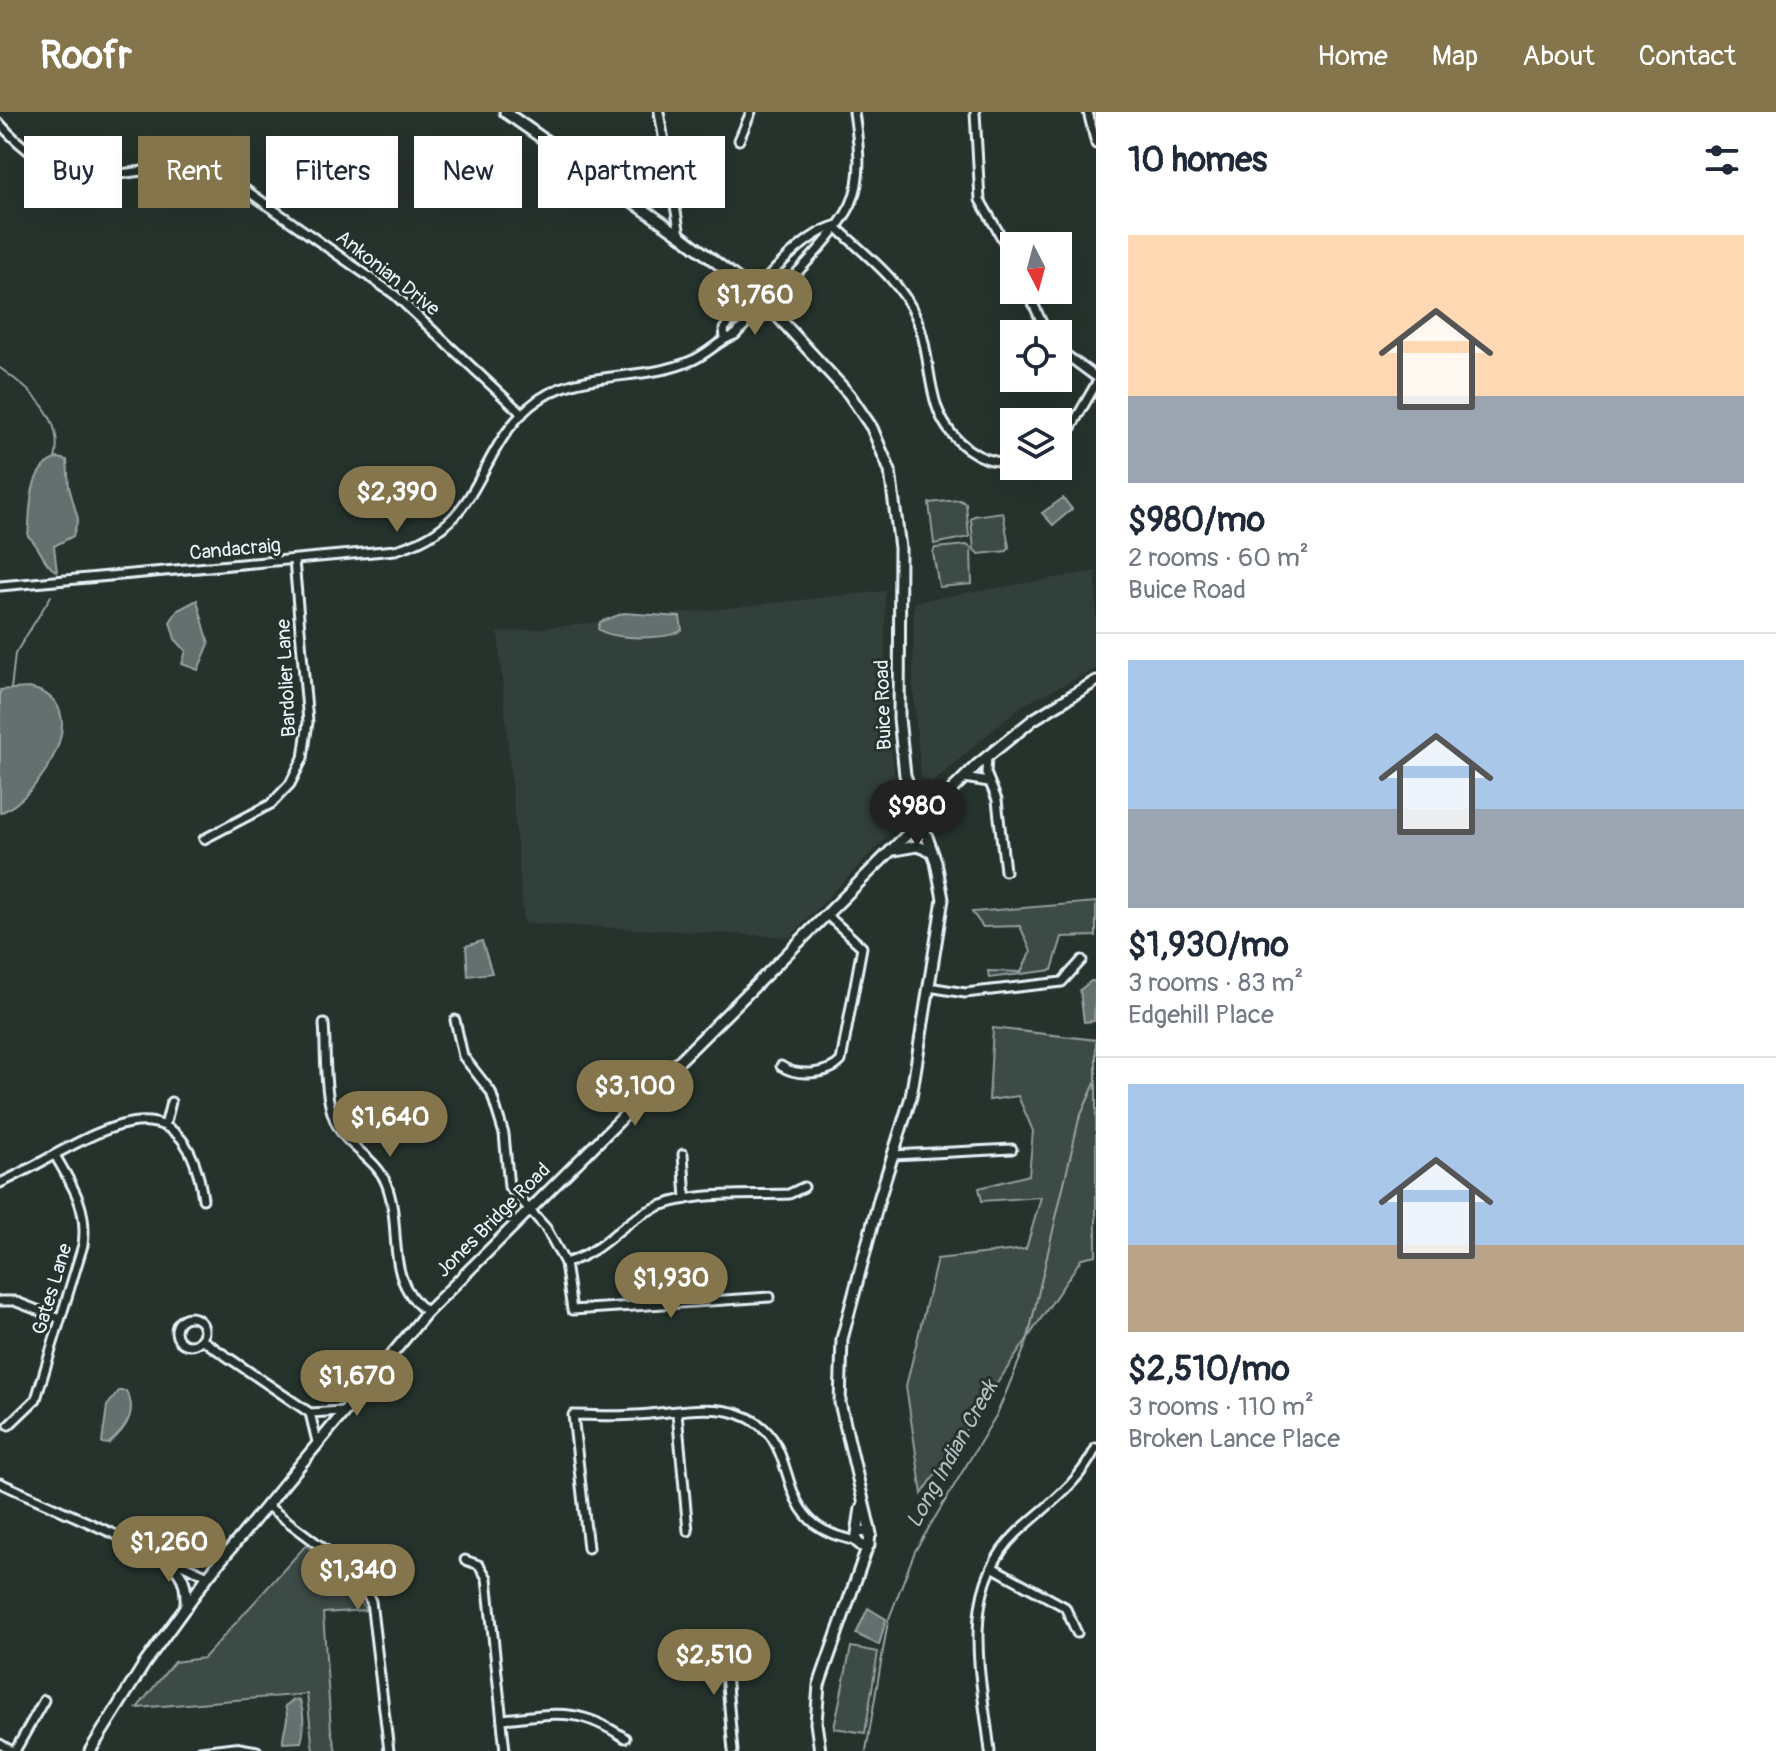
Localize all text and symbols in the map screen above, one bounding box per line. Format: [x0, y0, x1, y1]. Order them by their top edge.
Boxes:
text: Roofr [40, 32, 132, 80]
text: Home [1317, 39, 1388, 74]
text: Map [1432, 39, 1478, 74]
text: About [1522, 39, 1595, 74]
text: Contact [1639, 39, 1736, 74]
chip: Buy [24, 136, 122, 208]
chip: Rent [138, 136, 250, 208]
chip: Filters [266, 136, 398, 208]
chip: New [414, 136, 522, 208]
chip: Apartment [538, 136, 725, 208]
icon: filters [1700, 138, 1744, 182]
text: 10 homes [1128, 139, 1267, 182]
street label: Ankonian Drive [331, 225, 445, 321]
north arrow [1000, 232, 1072, 304]
map controls [1000, 232, 1072, 480]
pin: $1,760 [690, 269, 820, 337]
text: $1,760 [716, 279, 794, 311]
icon: home [1364, 287, 1508, 431]
button: locate [1000, 320, 1072, 392]
button: layers [1000, 408, 1072, 480]
pin: $2,390 [332, 466, 462, 534]
text: $2,390 [357, 476, 437, 508]
text: $980/mo [1128, 499, 1265, 542]
street label: Candacraig [188, 533, 282, 565]
text: 2 rooms · 60 m² [1128, 542, 1309, 574]
text: Buice Road [1128, 574, 1246, 606]
street label: Bardolier Lane [270, 618, 302, 738]
street label: Buice Road [869, 659, 897, 751]
icon: home [1364, 712, 1508, 856]
pin: $980 [870, 780, 964, 848]
text: $980 [888, 790, 946, 822]
text: $1,930/mo [1128, 924, 1289, 967]
text: 3 rooms · 83 m² [1128, 967, 1303, 999]
text: Edgehill Place [1128, 999, 1274, 1031]
pin: $3,100 [570, 1060, 700, 1128]
text: $3,100 [595, 1070, 675, 1102]
pin: $1,640 [325, 1091, 455, 1159]
text: $1,640 [351, 1101, 429, 1133]
icon: home [1364, 1136, 1508, 1280]
street label: Jones Bridge Road [430, 1157, 556, 1283]
street label: Gates Lane [26, 1240, 78, 1338]
pin: $1,930 [606, 1252, 736, 1320]
text: $1,930 [633, 1262, 709, 1294]
text: $2,510/mo [1128, 1348, 1290, 1391]
pin: $1,670 [292, 1350, 422, 1418]
text: $1,670 [318, 1360, 396, 1392]
water label: Long Indian Creek [900, 1374, 1005, 1533]
text: 3 rooms · 110 m² [1128, 1391, 1314, 1423]
text: Broken Lance Place [1128, 1423, 1340, 1455]
pin: $1,260 [104, 1516, 234, 1584]
text: $1,260 [130, 1526, 208, 1558]
pin: $1,340 [293, 1544, 423, 1612]
text: $1,340 [319, 1554, 397, 1586]
pin: $2,510 [649, 1629, 779, 1697]
text: $2,510 [675, 1639, 753, 1671]

